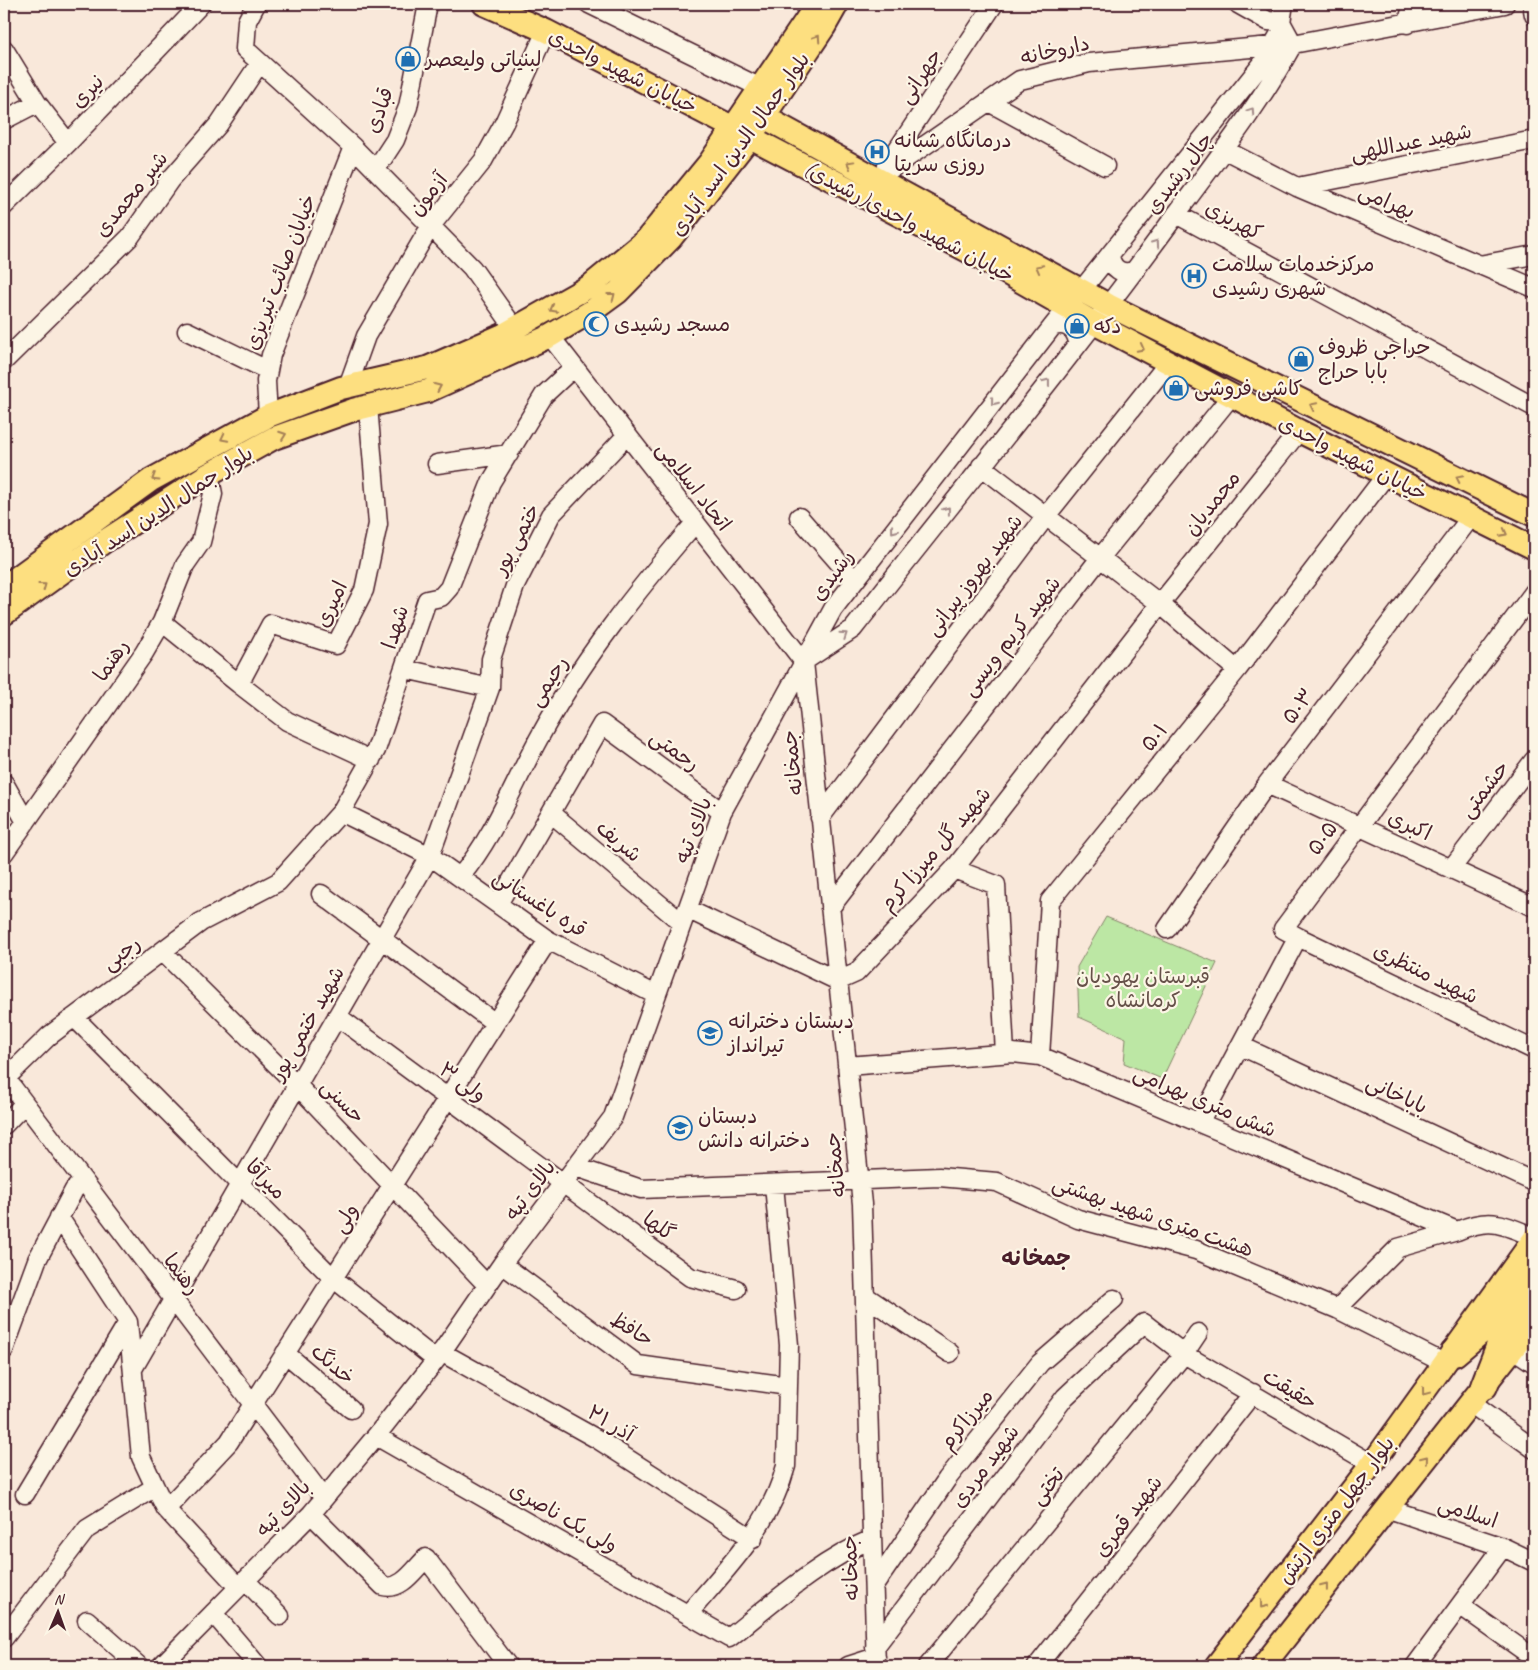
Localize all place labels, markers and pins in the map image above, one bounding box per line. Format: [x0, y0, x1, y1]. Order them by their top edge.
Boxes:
shop icon: لبنیاتی ولیعصر [395, 46, 421, 72]
place label: لبنیاتی ولیعصر [424, 46, 541, 73]
place label: درمانگاه شبانه روزی سریتا [894, 127, 1012, 177]
hospital icon: درمانگاه شبانه روزی سریتا [864, 139, 890, 165]
place label: مرکزخدمات سلامت شهری رشیدی [1212, 251, 1375, 301]
hospital icon: مرکزخدمات سلامت شهری رشیدی [1181, 263, 1207, 289]
mosque icon: مسجد رشیدی [583, 311, 609, 337]
place label: مسجد رشیدی [614, 311, 730, 337]
shop icon: دکه [1064, 313, 1090, 339]
place label: دکه [1094, 313, 1121, 339]
place label: حراجی ظروف بابا حراج [1318, 334, 1431, 385]
shop icon: حراجی ظروف بابا حراج [1288, 346, 1314, 372]
shop icon: کاشی فروشی [1163, 375, 1189, 401]
place label: کاشی فروشی [1194, 375, 1303, 402]
place label: دبستان دخترانه تیرانداز [726, 1008, 854, 1058]
school or university icon: دبستان دخترانه تیرانداز [697, 1020, 723, 1046]
place label: دبستان دخترانه دانش [698, 1103, 810, 1153]
school or university icon: دبستان دخترانه دانش [667, 1115, 693, 1141]

